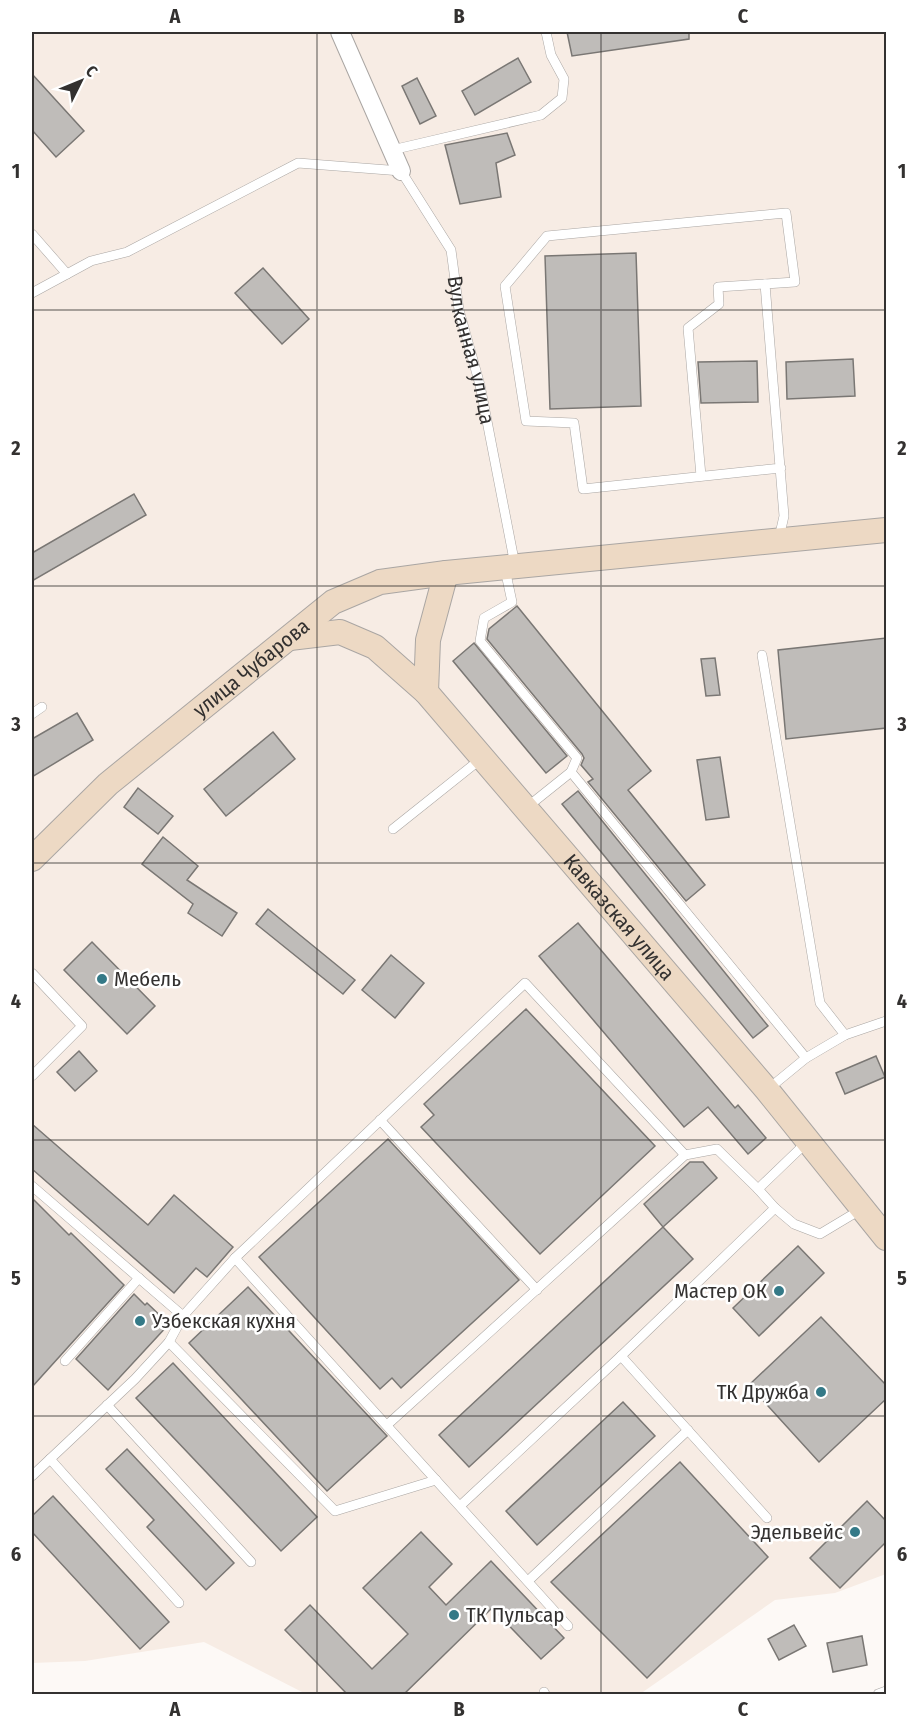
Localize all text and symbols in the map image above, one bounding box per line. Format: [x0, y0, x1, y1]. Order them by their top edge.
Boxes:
text: A [169, 4, 182, 28]
text: B [453, 4, 465, 28]
text: C [738, 4, 749, 28]
north arrow [51, 51, 111, 111]
text: С [82, 62, 102, 81]
text: 1 [12, 159, 20, 183]
text: 1 [898, 159, 906, 183]
street label: Вулканная улица [442, 274, 500, 427]
text: 2 [10, 436, 21, 460]
text: 2 [896, 436, 907, 460]
street label: улица Чубарова [188, 613, 315, 723]
text: 3 [10, 712, 21, 736]
text: 3 [896, 712, 907, 736]
street label: Кавказская улица [558, 849, 680, 986]
place label: Мебель [114, 966, 181, 992]
marker: Мебель [95, 972, 109, 986]
text: 4 [11, 989, 21, 1013]
text: 4 [897, 989, 907, 1013]
text: 5 [11, 1266, 21, 1290]
text: 5 [897, 1266, 907, 1290]
place label: Мастер ОК [674, 1278, 768, 1304]
marker: Мастер ОК [772, 1284, 786, 1298]
place label: Узбекская кухня [151, 1308, 296, 1334]
marker: Узбекская кухня [133, 1314, 147, 1328]
place label: ТК Дружба [717, 1379, 809, 1405]
marker: ТК Дружба [814, 1385, 828, 1399]
place label: Эдельвейс [751, 1519, 843, 1545]
marker: Эдельвейс [848, 1525, 862, 1539]
text: 6 [11, 1542, 21, 1566]
text: 6 [897, 1542, 907, 1566]
place label: ТК Пульсар [466, 1602, 564, 1628]
marker: ТК Пульсар [447, 1608, 461, 1622]
text: A [169, 1697, 182, 1721]
text: B [453, 1697, 465, 1721]
text: C [738, 1697, 749, 1721]

